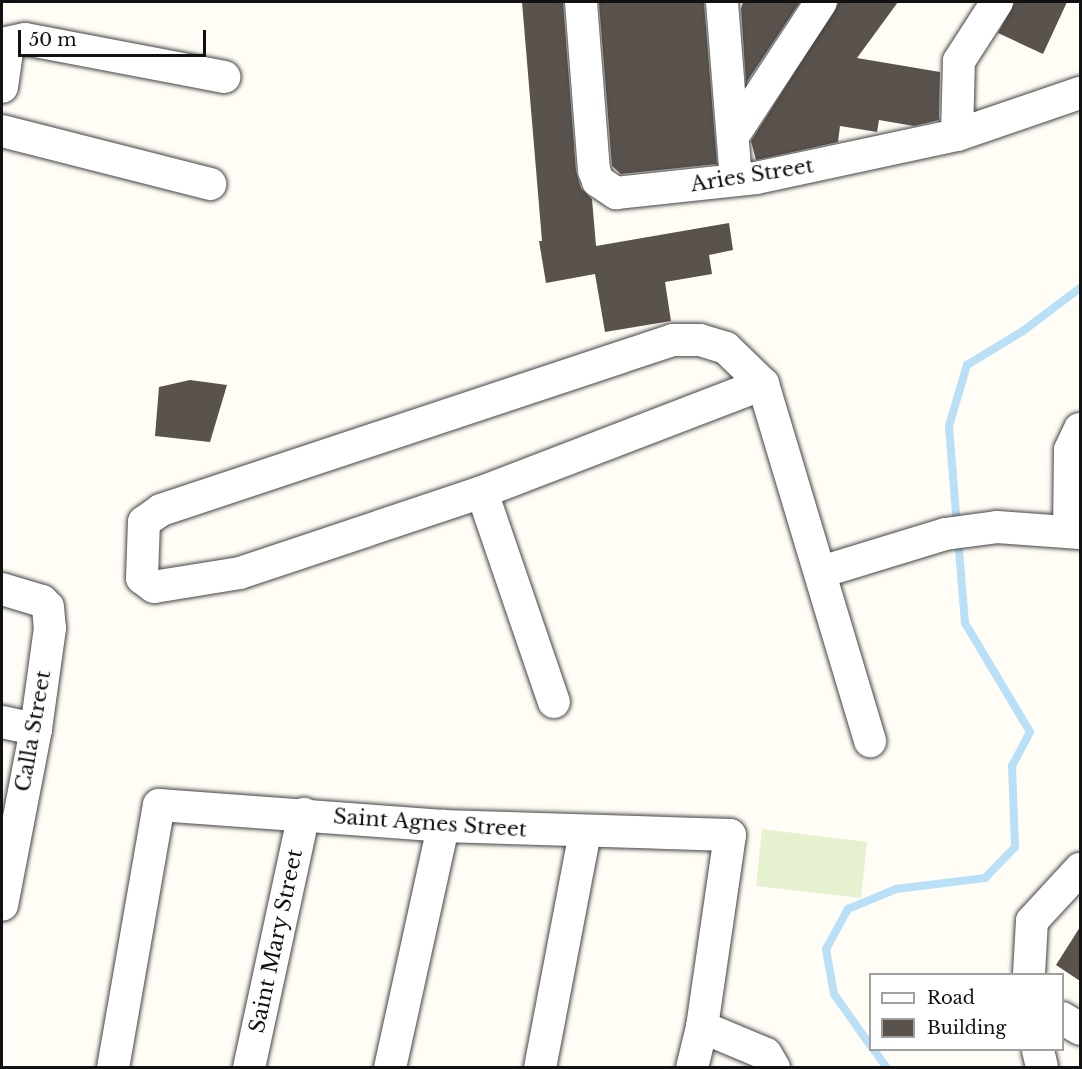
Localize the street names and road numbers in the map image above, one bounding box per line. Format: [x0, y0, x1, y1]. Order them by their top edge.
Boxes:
street label: Aries Street [689, 153, 815, 197]
street label: Calla Street [10, 668, 56, 794]
street label: Saint Agnes Street [332, 804, 528, 842]
street label: Saint Mary Street [244, 846, 308, 1036]

